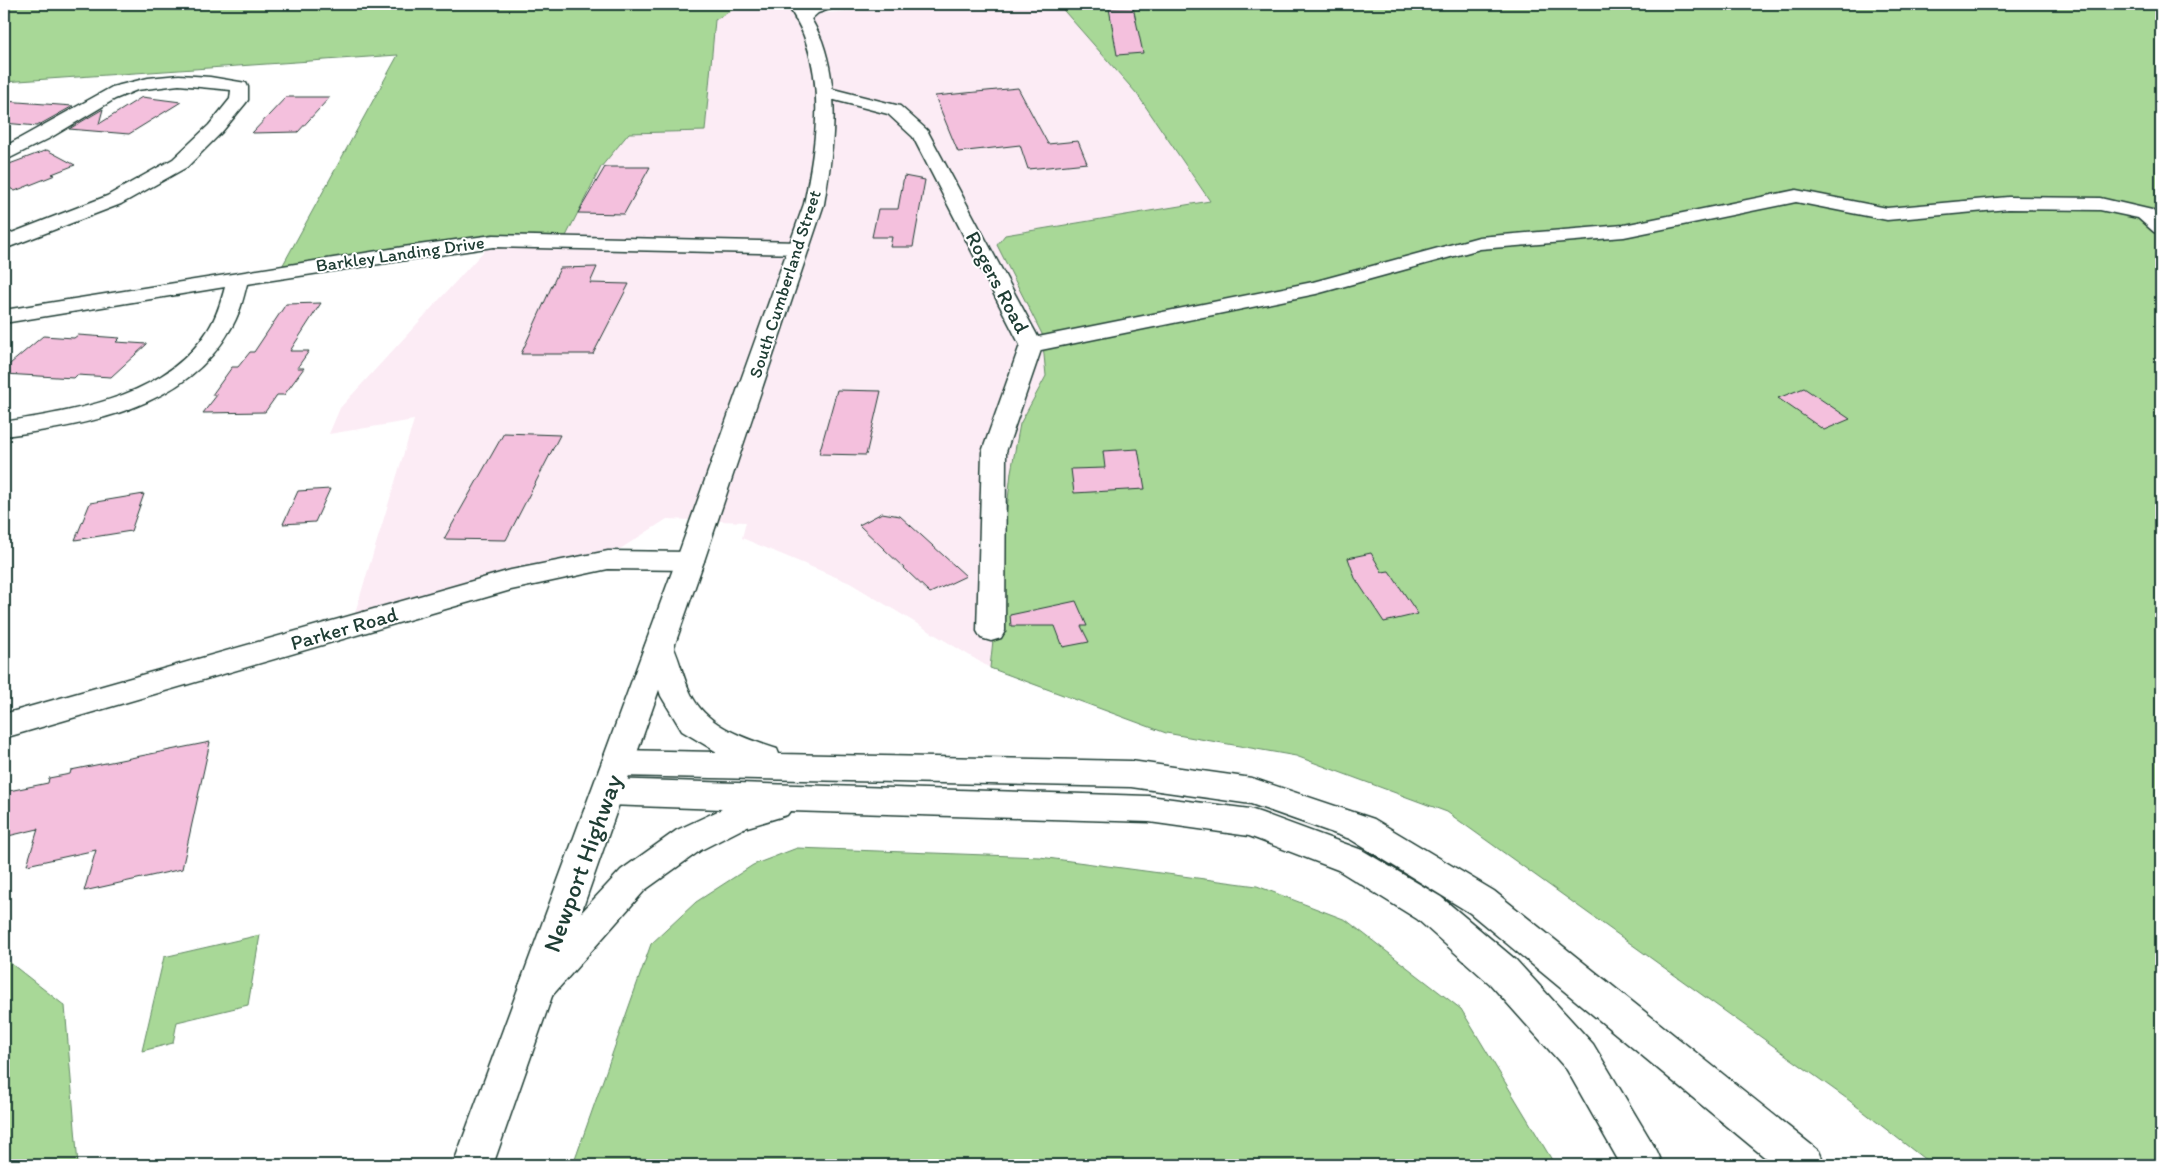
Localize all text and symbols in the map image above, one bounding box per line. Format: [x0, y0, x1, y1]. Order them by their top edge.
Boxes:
street label: South Cumberland Street [744, 187, 826, 381]
street label: Rogers Road [961, 227, 1036, 338]
street label: Barkley Landing Drive [314, 231, 486, 277]
street label: Parker Road [288, 601, 401, 655]
street label: Newport Highway [536, 770, 628, 956]

